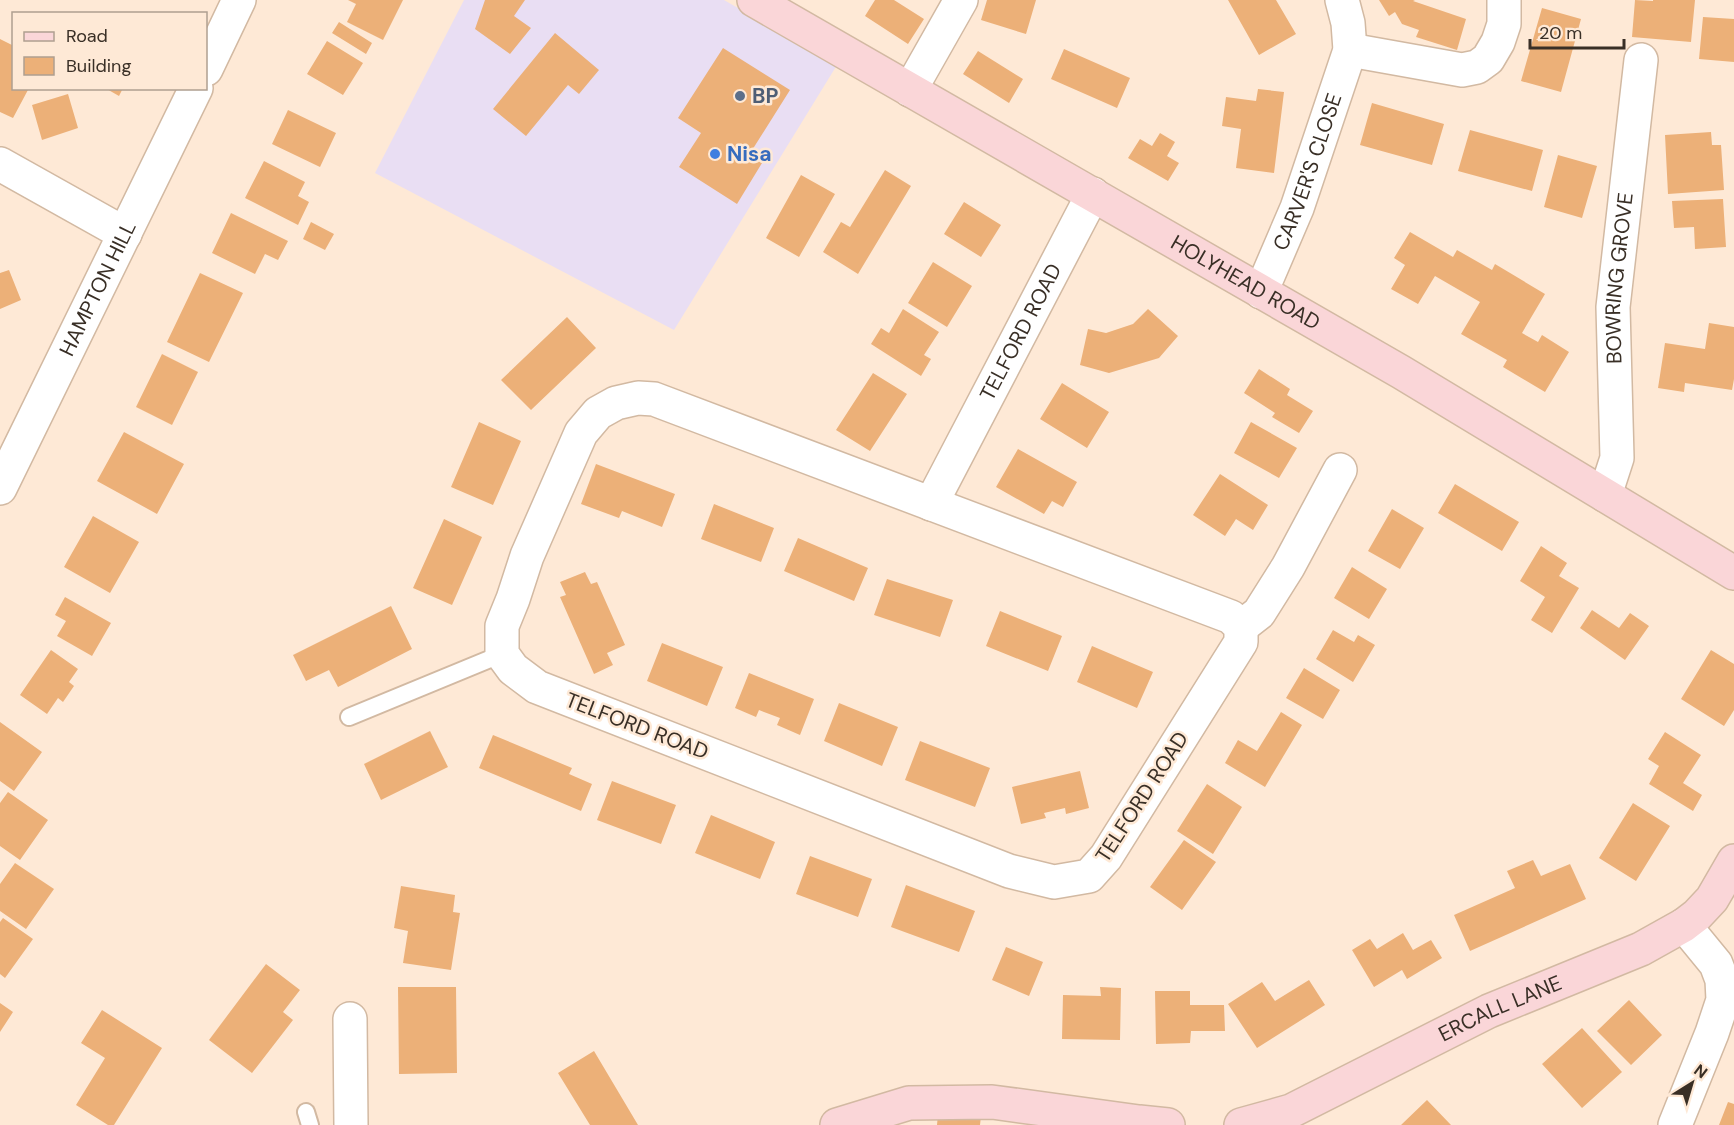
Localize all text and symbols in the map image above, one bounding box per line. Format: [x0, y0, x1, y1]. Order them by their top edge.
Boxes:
legend [12, 12, 207, 90]
scale bar [1530, 12, 1624, 50]
text: 20 m [1539, 21, 1582, 45]
text: Road [66, 24, 108, 48]
text: Building [66, 54, 131, 78]
place label: BP [752, 82, 778, 110]
marker: BP [733, 89, 747, 103]
street label: CARVER'S CLOSE [1266, 90, 1348, 255]
place label: Nisa [727, 140, 772, 168]
marker: Nisa [708, 147, 722, 161]
street label: BOWRING GROVE [1599, 191, 1640, 364]
street label: HAMPTON HILL [53, 217, 143, 361]
street label: HOLYHEAD ROAD [1166, 229, 1325, 337]
street label: TELFORD ROAD [974, 259, 1068, 405]
street label: TELFORD ROAD [562, 686, 712, 766]
street label: TELFORD ROAD [1089, 726, 1195, 868]
street label: ERCALL LANE [1434, 969, 1566, 1048]
north arrow [1662, 1053, 1722, 1113]
text: N [1690, 1060, 1712, 1083]

